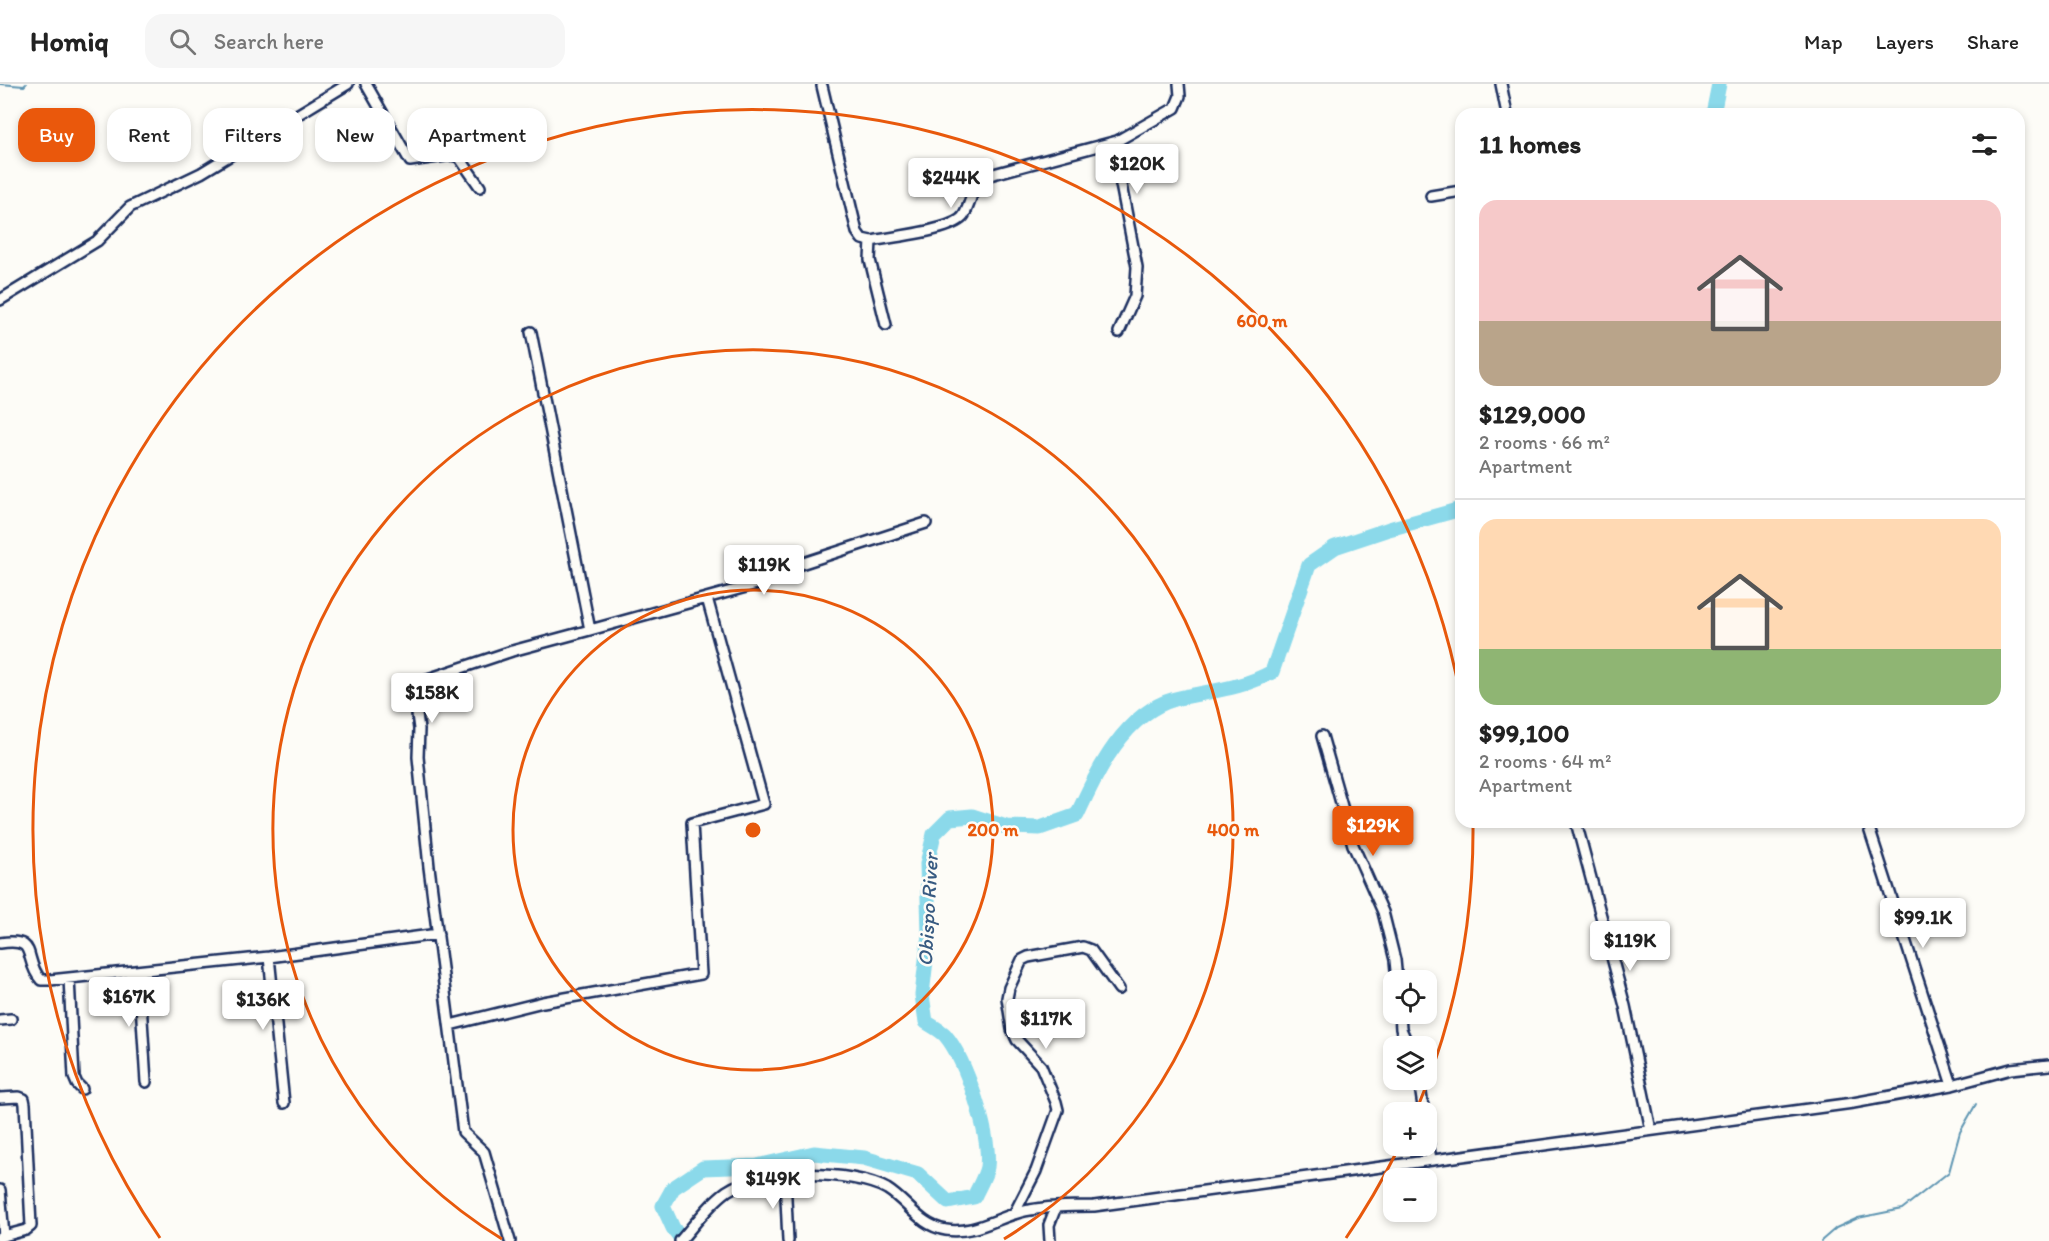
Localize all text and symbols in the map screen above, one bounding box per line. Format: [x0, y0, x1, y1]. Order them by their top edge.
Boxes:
search box [145, 14, 565, 68]
text: Homiq [30, 24, 109, 58]
icon: search [166, 25, 199, 58]
text: Search here [214, 28, 324, 55]
text: Map [1804, 29, 1843, 54]
text: Layers [1876, 29, 1934, 54]
text: Share [1967, 29, 2019, 54]
chip: Buy [18, 108, 95, 162]
chip: Rent [107, 108, 191, 162]
chip: Filters [203, 108, 303, 162]
chip: New [315, 108, 395, 162]
chip: Apartment [407, 108, 547, 162]
text: 11 homes [1479, 128, 1581, 160]
icon: filters [1968, 128, 2001, 161]
pin: $120K [1095, 144, 1179, 195]
text: $120K [1109, 151, 1165, 175]
pin: $244K [909, 158, 993, 209]
text: $244K [922, 165, 980, 189]
icon: home [1686, 239, 1794, 347]
text: 600 m [1237, 310, 1288, 332]
text: $129,000 [1479, 398, 1586, 430]
text: 2 rooms · 66 m² [1479, 430, 1610, 454]
text: Apartment [1479, 454, 1572, 478]
pin: $119K [722, 545, 806, 596]
text: $119K [738, 552, 790, 576]
icon: home [1686, 558, 1794, 666]
pin: $158K [390, 673, 474, 724]
text: $158K [405, 680, 459, 704]
text: $99,100 [1479, 717, 1570, 749]
text: 2 rooms · 64 m² [1479, 749, 1611, 773]
text: Apartment [1479, 773, 1572, 797]
pin: $129K [1331, 806, 1415, 857]
text: $129K [1346, 813, 1400, 837]
text: 200 m [968, 819, 1019, 841]
text: 400 m [1207, 819, 1260, 841]
centre of rings [743, 820, 763, 840]
water label: Obispo River [912, 851, 943, 967]
pin: $99.1K [1874, 898, 1972, 949]
text: $99.1K [1894, 905, 1952, 929]
pin: $119K [1588, 921, 1672, 972]
text: $119K [1604, 928, 1656, 952]
map controls [1383, 970, 1437, 1222]
button: locate [1383, 970, 1437, 1024]
pin: $167K [87, 977, 171, 1028]
pin: $136K [221, 980, 305, 1031]
text: $167K [103, 984, 155, 1008]
text: $136K [236, 987, 290, 1011]
pin: $117K [1004, 999, 1088, 1050]
text: $117K [1020, 1006, 1072, 1030]
button: layers [1383, 1036, 1437, 1090]
button: + [1383, 1102, 1437, 1156]
pin: $149K [731, 1159, 815, 1210]
text: $149K [746, 1166, 800, 1190]
button: − [1383, 1168, 1437, 1222]

